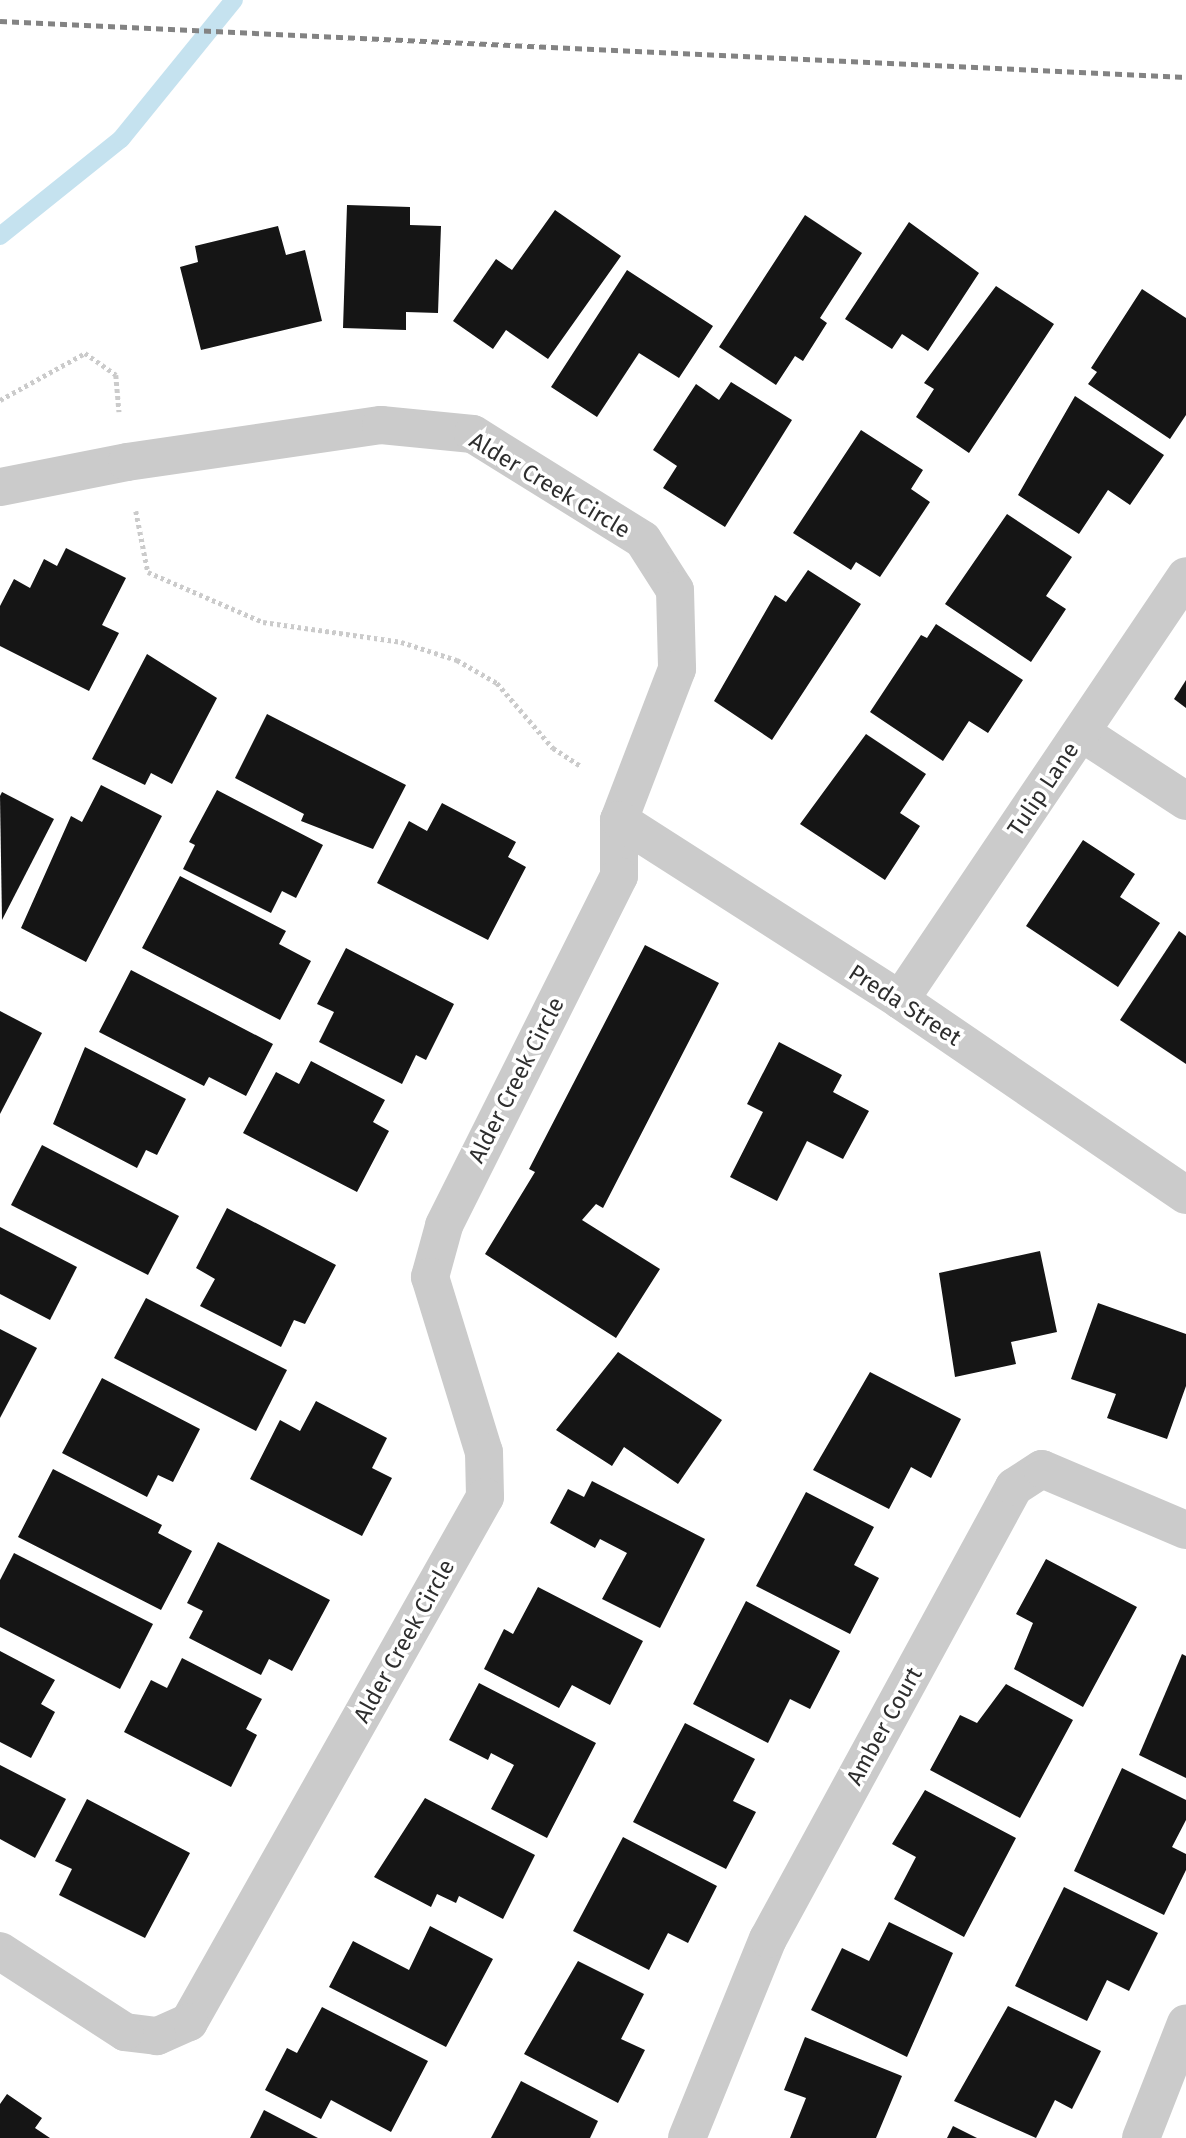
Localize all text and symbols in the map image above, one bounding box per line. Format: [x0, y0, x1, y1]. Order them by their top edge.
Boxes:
street label: Alder Creek Circle [465, 426, 635, 544]
street label: Tulip Lane [1002, 737, 1084, 841]
street label: Preda Street [844, 958, 966, 1052]
street label: Alder Creek Circle [462, 992, 570, 1168]
street label: Alder Creek Circle [348, 1555, 460, 1727]
street label: Amber Court [840, 1662, 928, 1790]

